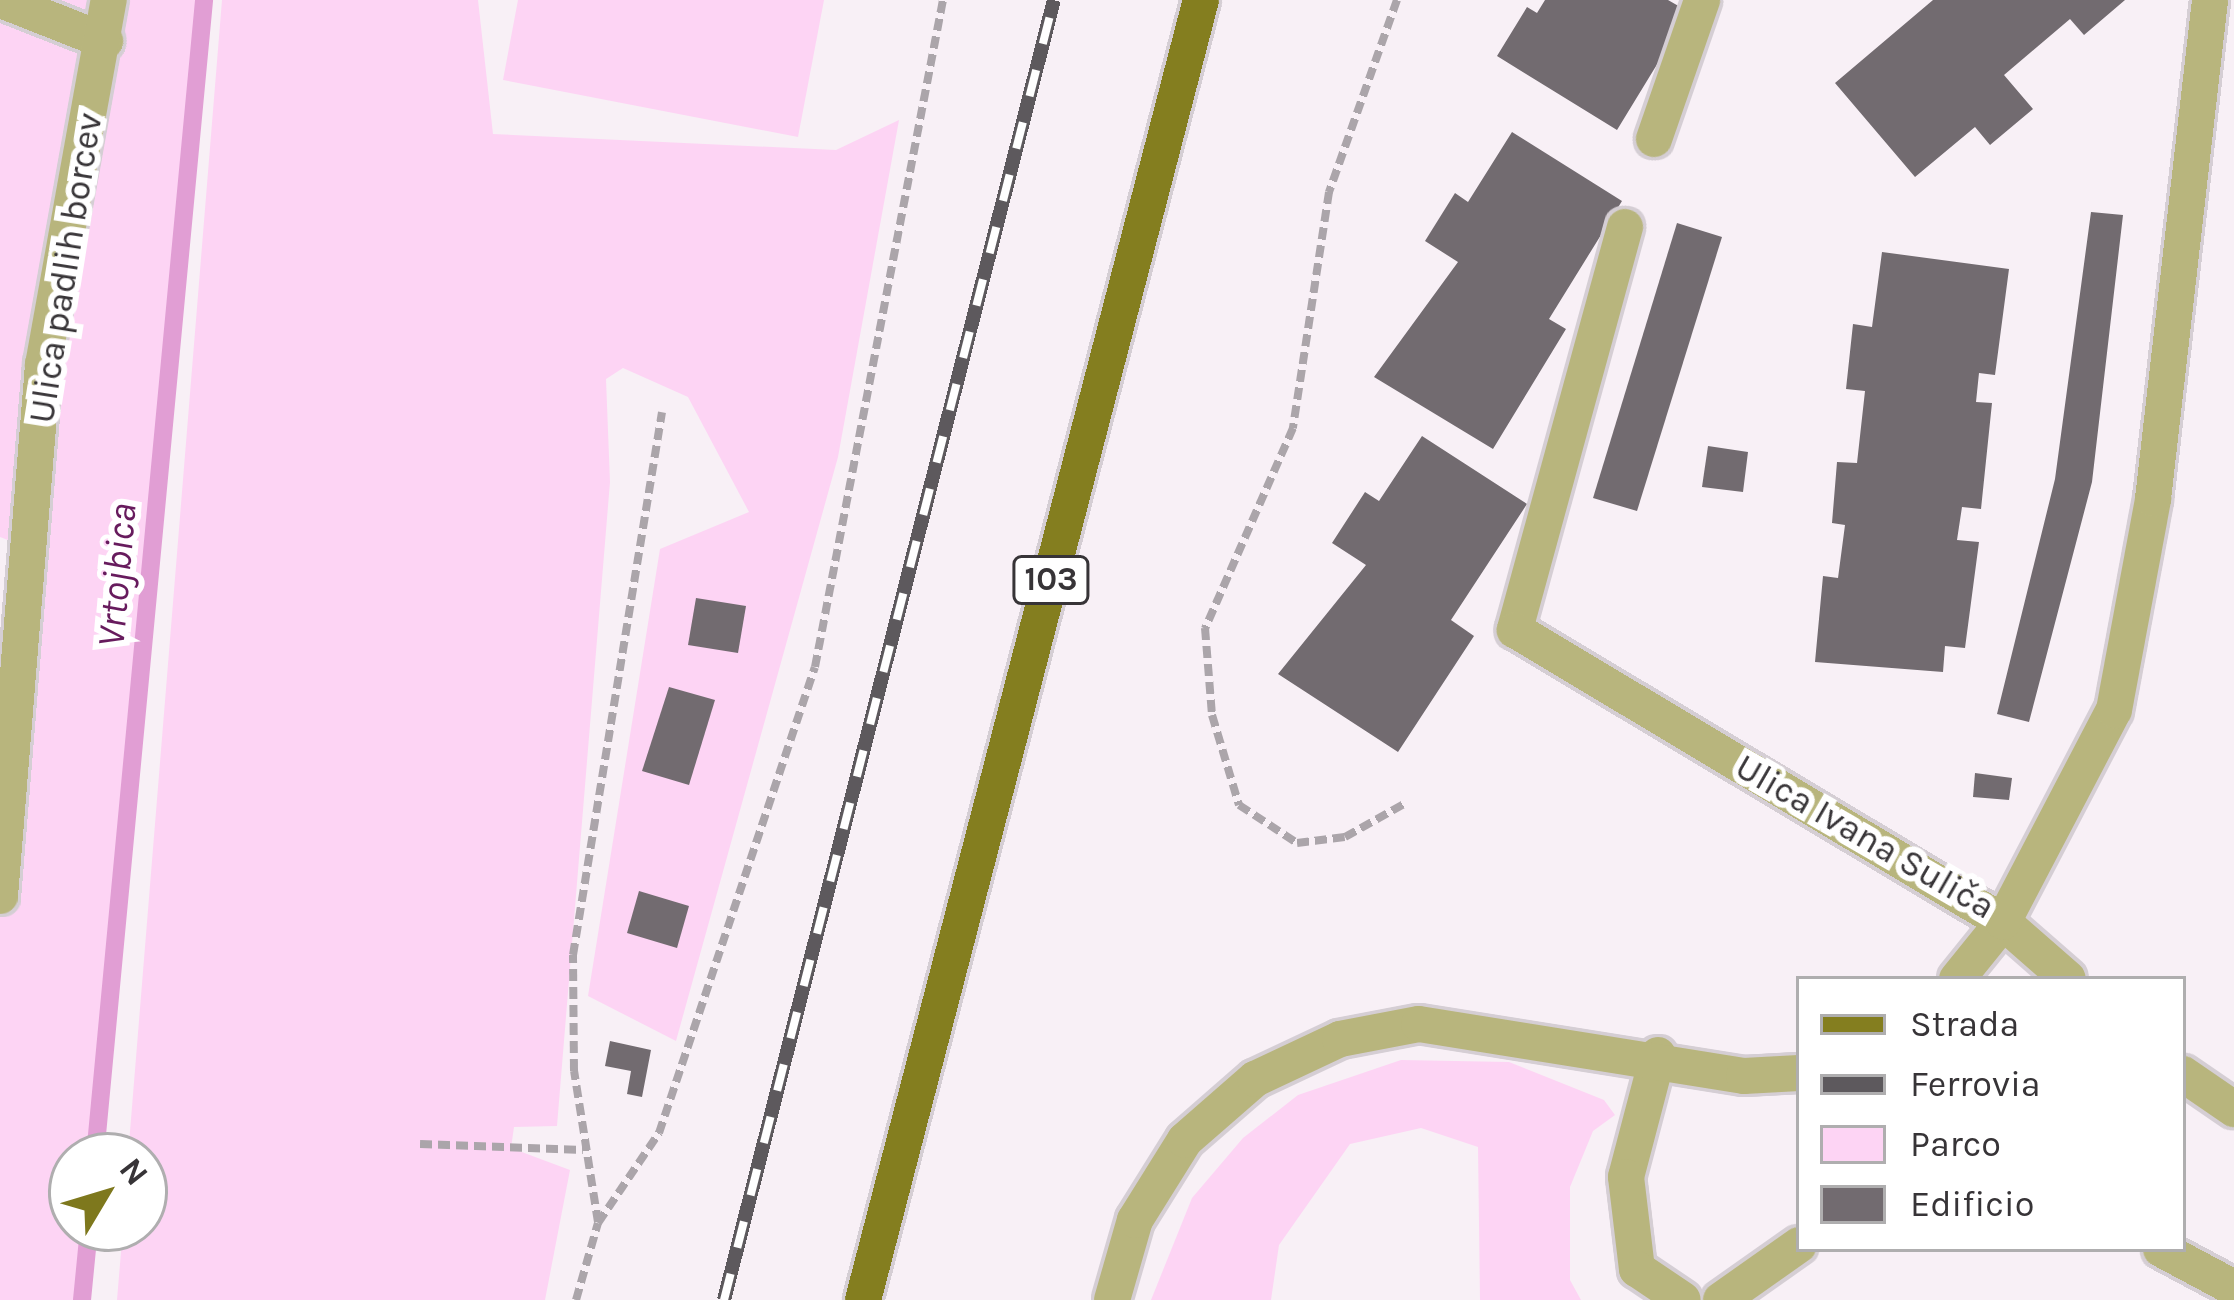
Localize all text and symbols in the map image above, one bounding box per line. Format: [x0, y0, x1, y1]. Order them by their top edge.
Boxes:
street label: Ulica padlih borcev [20, 110, 112, 426]
water label: Vrtojbica [87, 501, 147, 649]
road number: 103 [1012, 553, 1090, 607]
street label: Ulica Ivana Suliča [1728, 745, 2002, 929]
legend [1796, 976, 2186, 1252]
text: Strada [1910, 1003, 2019, 1045]
text: Ferrovia [1910, 1063, 2041, 1105]
text: Parco [1910, 1123, 2001, 1165]
north arrow [48, 1132, 168, 1252]
text: N [112, 1151, 156, 1193]
text: Edificio [1910, 1183, 2034, 1225]

